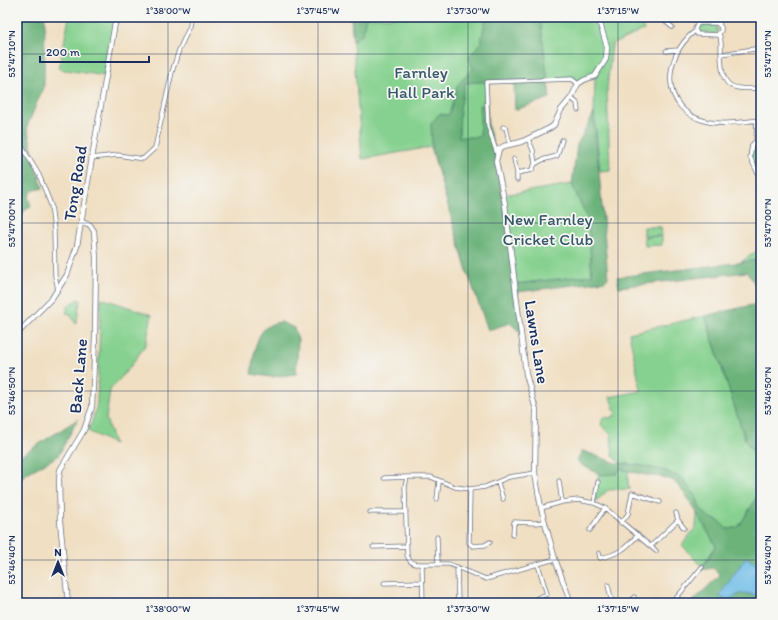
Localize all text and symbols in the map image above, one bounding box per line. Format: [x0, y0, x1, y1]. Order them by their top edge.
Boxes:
text: 1°38'00"W [146, 4, 191, 17]
text: 1°37'45"W [296, 4, 340, 17]
text: 1°37'30"W [446, 4, 490, 17]
text: 1°37'15"W [597, 4, 639, 17]
text: 53°47'10"N [5, 30, 18, 78]
text: 53°47'10"N [761, 30, 774, 78]
scale bar [40, 38, 149, 64]
text: 200 m [46, 45, 80, 59]
park label: Farnley Hall Park [387, 62, 455, 102]
street label: Tong Road [59, 143, 91, 222]
text: 53°47'00"N [5, 198, 18, 248]
text: 53°47'00"N [761, 198, 774, 248]
park label: New Farnley Cricket Club [503, 209, 593, 249]
street label: Lawns Lane [521, 299, 553, 385]
street label: Back Lane [65, 338, 91, 414]
text: 53°46'50"N [5, 366, 18, 415]
text: 53°46'50"N [761, 366, 774, 415]
text: 53°46'40"N [5, 535, 18, 585]
text: 53°46'40"N [761, 535, 774, 585]
north arrow [38, 542, 78, 582]
text: N [54, 546, 62, 559]
text: 1°38'00"W [146, 602, 191, 615]
text: 1°37'45"W [296, 602, 340, 615]
text: 1°37'30"W [446, 602, 490, 615]
text: 1°37'15"W [597, 602, 639, 615]

